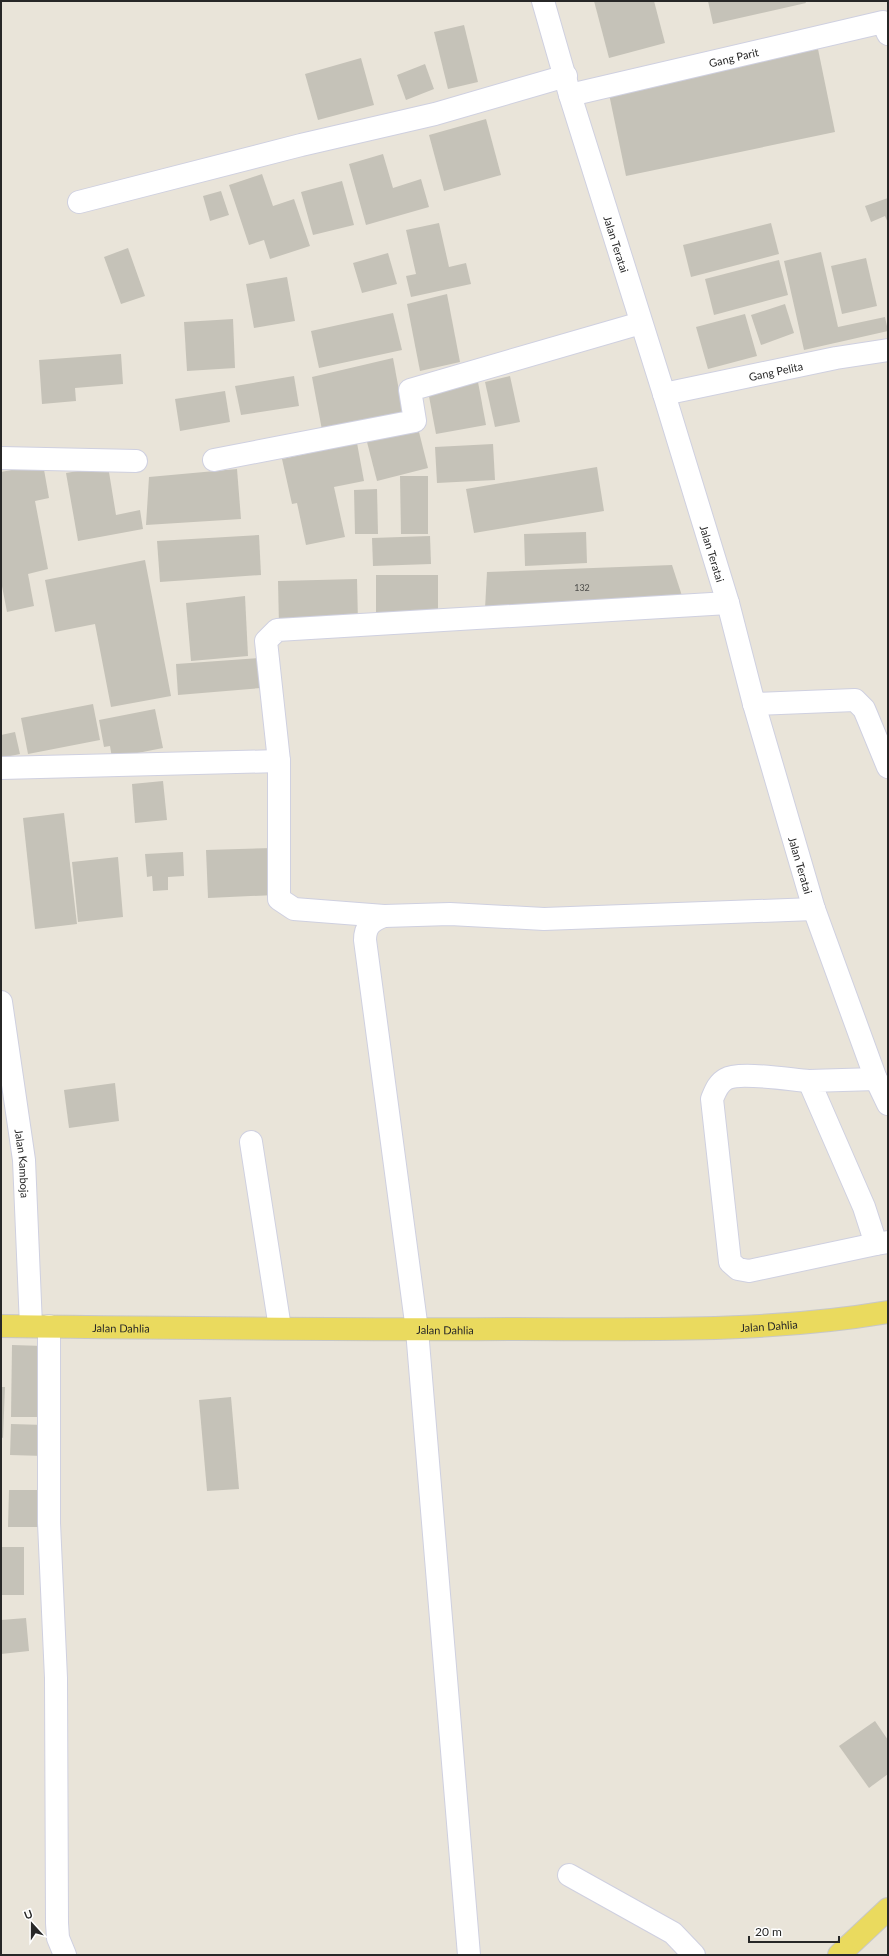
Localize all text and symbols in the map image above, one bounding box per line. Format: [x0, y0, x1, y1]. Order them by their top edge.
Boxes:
street label: Gang Parit [707, 45, 760, 69]
street label: Jalan Teratai [602, 214, 632, 274]
street label: Gang Pelita [747, 359, 804, 383]
street label: Jalan Teratai [698, 523, 728, 584]
house number: 132 [574, 582, 590, 593]
street label: Jalan Teratai [787, 835, 816, 896]
street label: Jalan Kamboja [13, 1128, 32, 1198]
street label: Jalan Dahlia [740, 1317, 798, 1333]
street label: Jalan Dahlia [92, 1321, 150, 1334]
street label: Jalan Dahlia [416, 1323, 474, 1336]
north arrow [12, 1904, 52, 1944]
text: U [22, 1907, 34, 1922]
scale bar [749, 1918, 839, 1944]
text: 20 m [755, 1924, 782, 1939]

